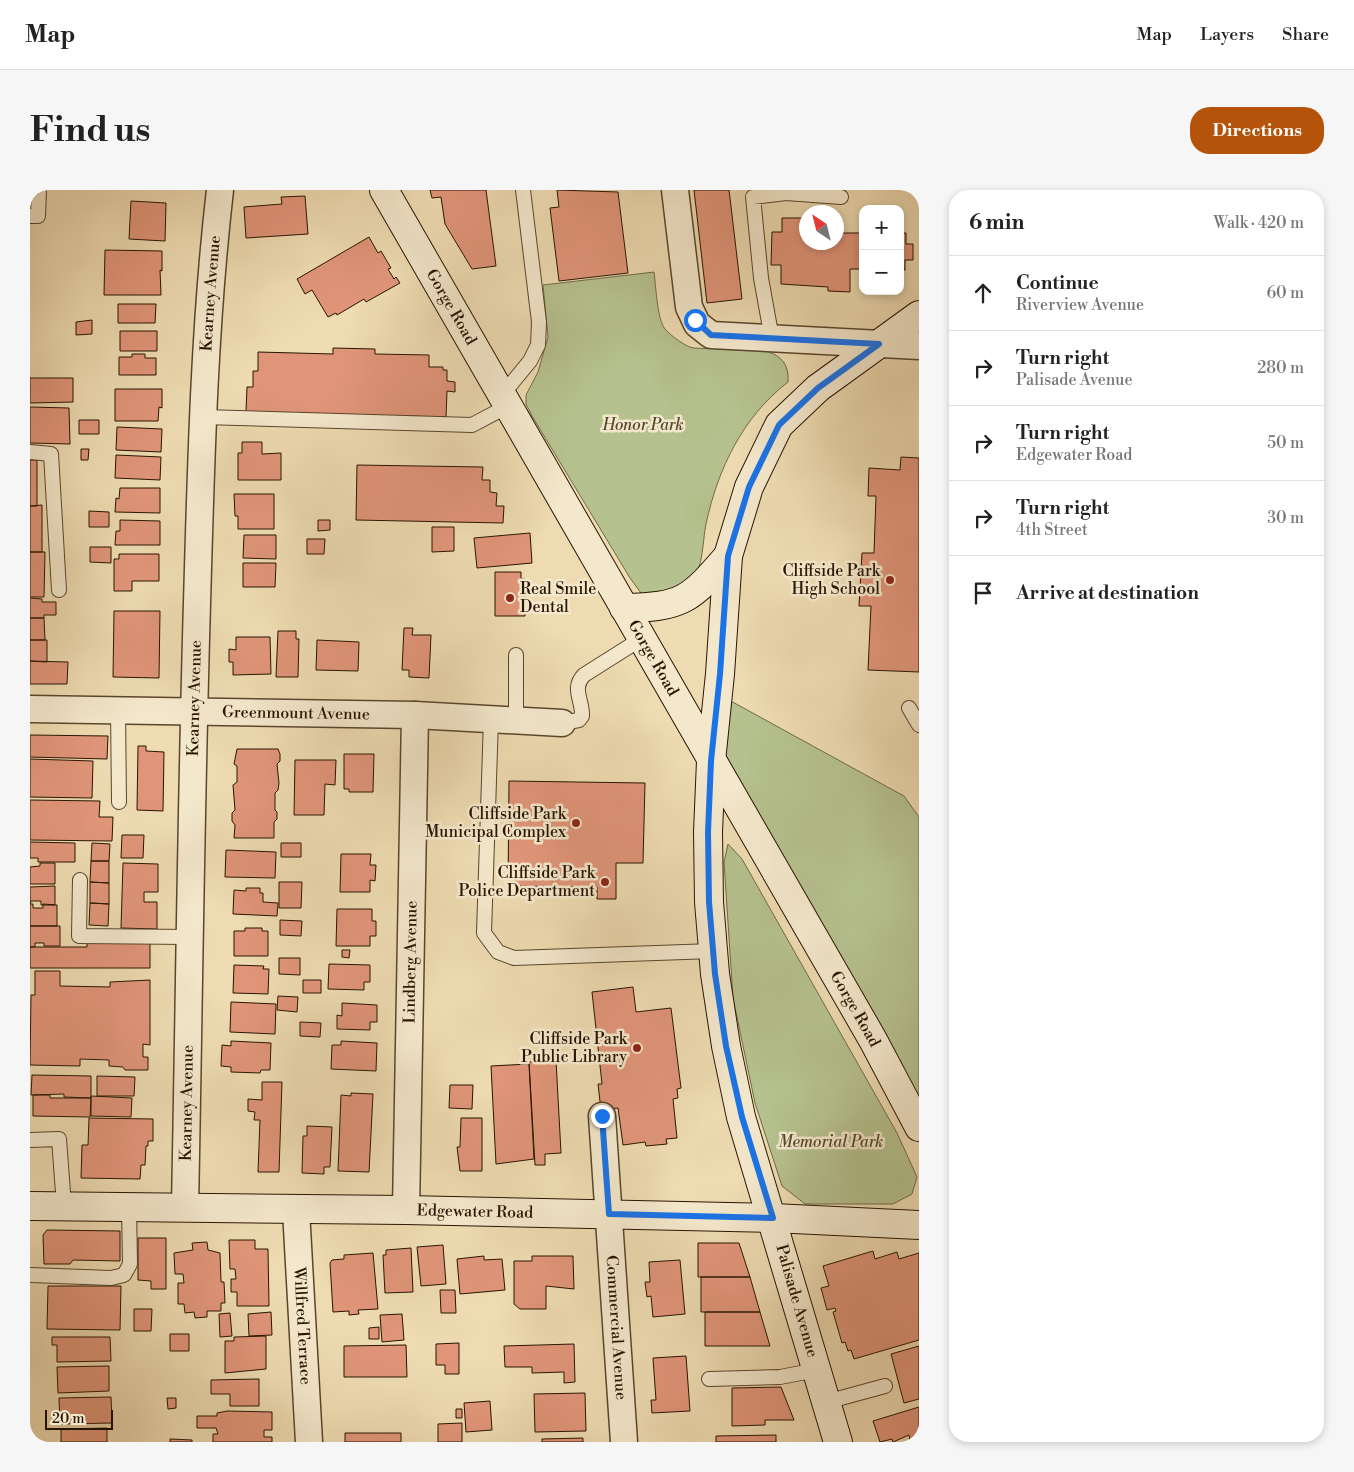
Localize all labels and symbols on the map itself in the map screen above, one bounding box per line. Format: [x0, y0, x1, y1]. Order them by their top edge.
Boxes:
north arrow [799, 205, 844, 250]
street label: Kearney Avenue [196, 234, 225, 352]
street label: Gorge Road [422, 266, 481, 349]
route start [684, 309, 707, 332]
park label: Honor Park [601, 415, 684, 435]
place label: Cliffside Park High School [782, 561, 882, 599]
marker: Cliffside Park High School [884, 574, 896, 586]
place label: Real Smile Dental [520, 579, 596, 617]
marker: Real Smile Dental [504, 592, 516, 604]
street label: Gorge Road [624, 617, 683, 700]
street label: Kearney Avenue [183, 640, 206, 757]
street label: Greenmount Avenue [222, 702, 370, 724]
place label: Cliffside Park Municipal Complex [425, 804, 568, 842]
marker: Cliffside Park Municipal Complex [570, 817, 582, 829]
place label: Cliffside Park Police Department [459, 863, 597, 901]
marker: Cliffside Park Police Department [599, 876, 611, 888]
street label: Lindberg Avenue [399, 900, 422, 1024]
street label: Gorge Road [826, 968, 885, 1050]
place label: Cliffside Park Public Library [521, 1029, 629, 1067]
marker: Cliffside Park Public Library [631, 1042, 643, 1054]
street label: Kearney Avenue [176, 1045, 198, 1161]
route end [591, 1105, 614, 1128]
park label: Memorial Park [778, 1132, 884, 1152]
street label: Edgewater Road [416, 1200, 533, 1223]
street label: Palisade Avenue [771, 1242, 823, 1360]
street label: Commercial Avenue [601, 1254, 631, 1401]
street label: Willfred Terrace [289, 1265, 316, 1385]
scale bar [45, 1407, 112, 1430]

